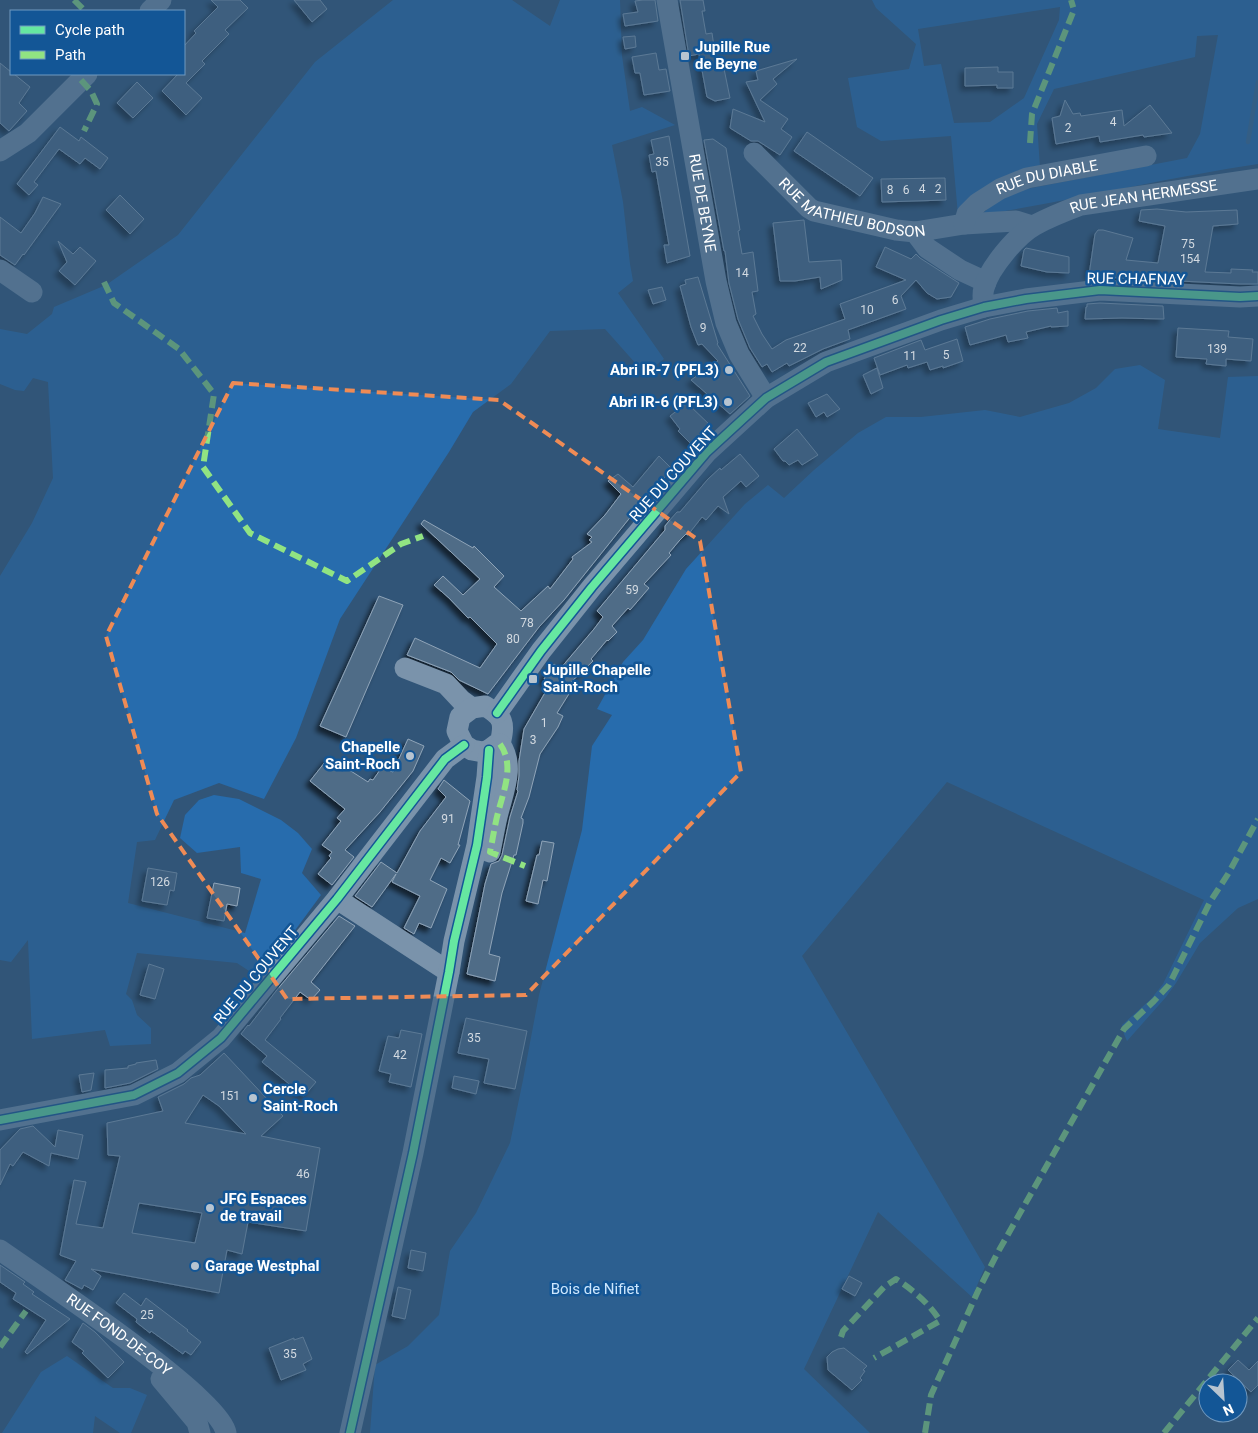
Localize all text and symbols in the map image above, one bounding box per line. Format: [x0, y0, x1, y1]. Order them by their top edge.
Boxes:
legend [10, 10, 185, 75]
text: Cycle path [55, 21, 125, 39]
place label: Jupille Rue de Beyne [695, 38, 770, 73]
text: Path [55, 46, 86, 64]
marker: Jupille Rue de Beyne [679, 50, 691, 62]
house number: 4 [1110, 115, 1117, 129]
house number: 2 [1065, 121, 1072, 135]
street label: RUE DE BEYNE [685, 152, 720, 254]
house number: 35 [655, 155, 669, 169]
street label: RUE DU DIABLE [994, 156, 1100, 199]
street label: RUE MATHIEU BODSON [775, 174, 927, 241]
street label: RUE JEAN HERMESSE [1067, 176, 1219, 217]
house number: 4 [919, 182, 926, 196]
house number: 2 [935, 182, 942, 196]
house number: 8 [887, 183, 894, 197]
house number: 6 [903, 183, 910, 197]
house number: 75 [1181, 237, 1195, 251]
house number: 154 [1180, 252, 1200, 266]
house number: 14 [735, 266, 749, 280]
street label: RUE CHAFNAY [1086, 269, 1186, 289]
house number: 6 [892, 293, 899, 307]
house number: 10 [860, 303, 874, 317]
house number: 9 [700, 321, 706, 335]
house number: 22 [793, 341, 807, 355]
house number: 139 [1207, 342, 1227, 356]
house number: 5 [943, 348, 950, 362]
house number: 11 [903, 349, 917, 363]
place label: Abri IR-7 (PFL3) [610, 361, 719, 379]
marker: Abri IR-7 (PFL3) [723, 364, 735, 376]
place label: Abri IR-6 (PFL3) [609, 393, 718, 411]
marker: Abri IR-6 (PFL3) [722, 396, 734, 408]
street label: RUE DU COUVENT [626, 423, 720, 525]
house number: 59 [625, 583, 639, 597]
house number: 78 [520, 616, 534, 630]
house number: 80 [506, 632, 520, 646]
place label: Jupille Chapelle Saint-Roch [543, 661, 651, 696]
marker: Jupille Chapelle Saint-Roch [527, 673, 539, 685]
house number: 1 [541, 716, 547, 730]
house number: 3 [530, 733, 536, 747]
place label: Chapelle Saint-Roch [325, 738, 400, 773]
marker: Chapelle Saint-Roch [404, 750, 416, 762]
house number: 91 [441, 812, 455, 826]
house number: 126 [150, 875, 170, 889]
street label: RUE DU COUVENT [210, 923, 302, 1027]
house number: 35 [467, 1031, 481, 1045]
house number: 42 [393, 1048, 407, 1062]
place label: Cercle Saint-Roch [263, 1080, 338, 1115]
house number: 151 [220, 1089, 240, 1103]
marker: Cercle Saint-Roch [247, 1092, 259, 1104]
house number: 46 [296, 1167, 310, 1181]
place label: JFG Espaces de travail [220, 1190, 307, 1225]
marker: JFG Espaces de travail [204, 1202, 216, 1214]
place label: Garage Westphal [205, 1257, 320, 1275]
marker: Garage Westphal [189, 1260, 201, 1272]
park label: Bois de Nifiet [551, 1280, 639, 1298]
street label: RUE FOND-DE-COY [63, 1290, 175, 1379]
house number: 25 [140, 1308, 154, 1322]
house number: 35 [283, 1347, 297, 1361]
north arrow [1198, 1373, 1248, 1423]
text: N [1221, 1400, 1236, 1419]

